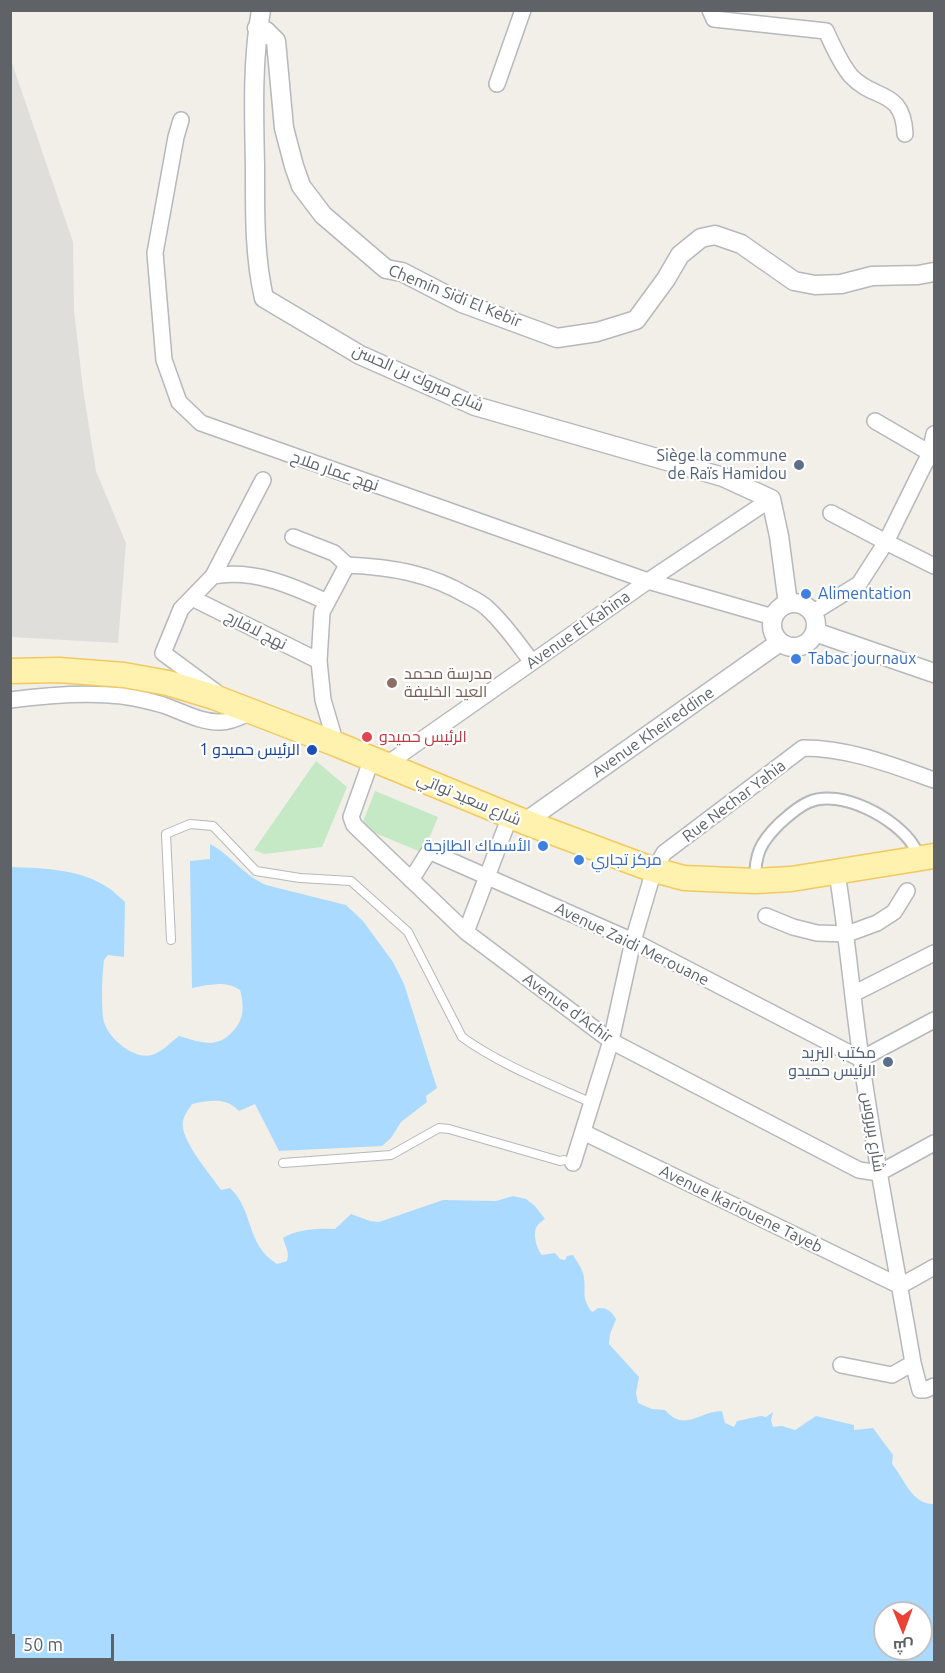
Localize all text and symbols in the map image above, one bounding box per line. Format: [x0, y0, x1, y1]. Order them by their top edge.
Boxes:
street label: Chemin Sidi El Kebir [386, 261, 524, 331]
street label: شارع مبروك بن الحسن [349, 340, 487, 416]
place label: Siège la commune de Raïs Hamidou [657, 446, 787, 484]
street label: نهج عمار ملاح [289, 447, 381, 495]
marker: Siège la commune de Raïs Hamidou [792, 458, 806, 472]
place label: Alimentation [818, 584, 911, 604]
street label: Avenue El Kahina [522, 587, 634, 673]
marker: Alimentation [799, 587, 813, 601]
street label: نهج لافارج [222, 606, 290, 654]
place label: Tabac journaux [808, 649, 916, 669]
marker: Tabac journaux [789, 652, 803, 666]
place label: مدرسة محمد العيد الخليفة [404, 664, 492, 702]
marker: مدرسة محمد العيد الخليفة [385, 676, 399, 690]
street label: Avenue Kheireddine [588, 683, 718, 781]
place label: الرئيس حميدو [379, 727, 467, 747]
marker: الرئيس حميدو [360, 730, 374, 744]
place label: الرئيس حميدو 1 [200, 740, 300, 760]
marker: الرئيس حميدو 1 [305, 743, 319, 757]
street label: Rue Nechar Yahia [678, 756, 790, 846]
street label: شارع سعيد تواتي [414, 768, 524, 830]
place label: الأسماك الطازجة [424, 836, 531, 856]
marker: الأسماك الطازجة [536, 839, 550, 853]
place label: مركز تجاري [591, 850, 662, 870]
marker: مركز تجاري [572, 853, 586, 867]
street label: Avenue Zaidi Merouane [552, 898, 712, 990]
street label: Avenue d'Achir [519, 969, 617, 1047]
place label: مكتب البريد الرئيس حميدو [788, 1043, 876, 1081]
marker: مكتب البريد الرئيس حميدو [881, 1055, 895, 1069]
street label: شارع بربروس [857, 1091, 889, 1173]
street label: Avenue Ikariouene Tayeb [656, 1161, 826, 1257]
north arrow [873, 1601, 933, 1661]
scale bar [15, 1622, 117, 1660]
text: 50 m [23, 1634, 63, 1654]
text: ش [893, 1638, 914, 1656]

